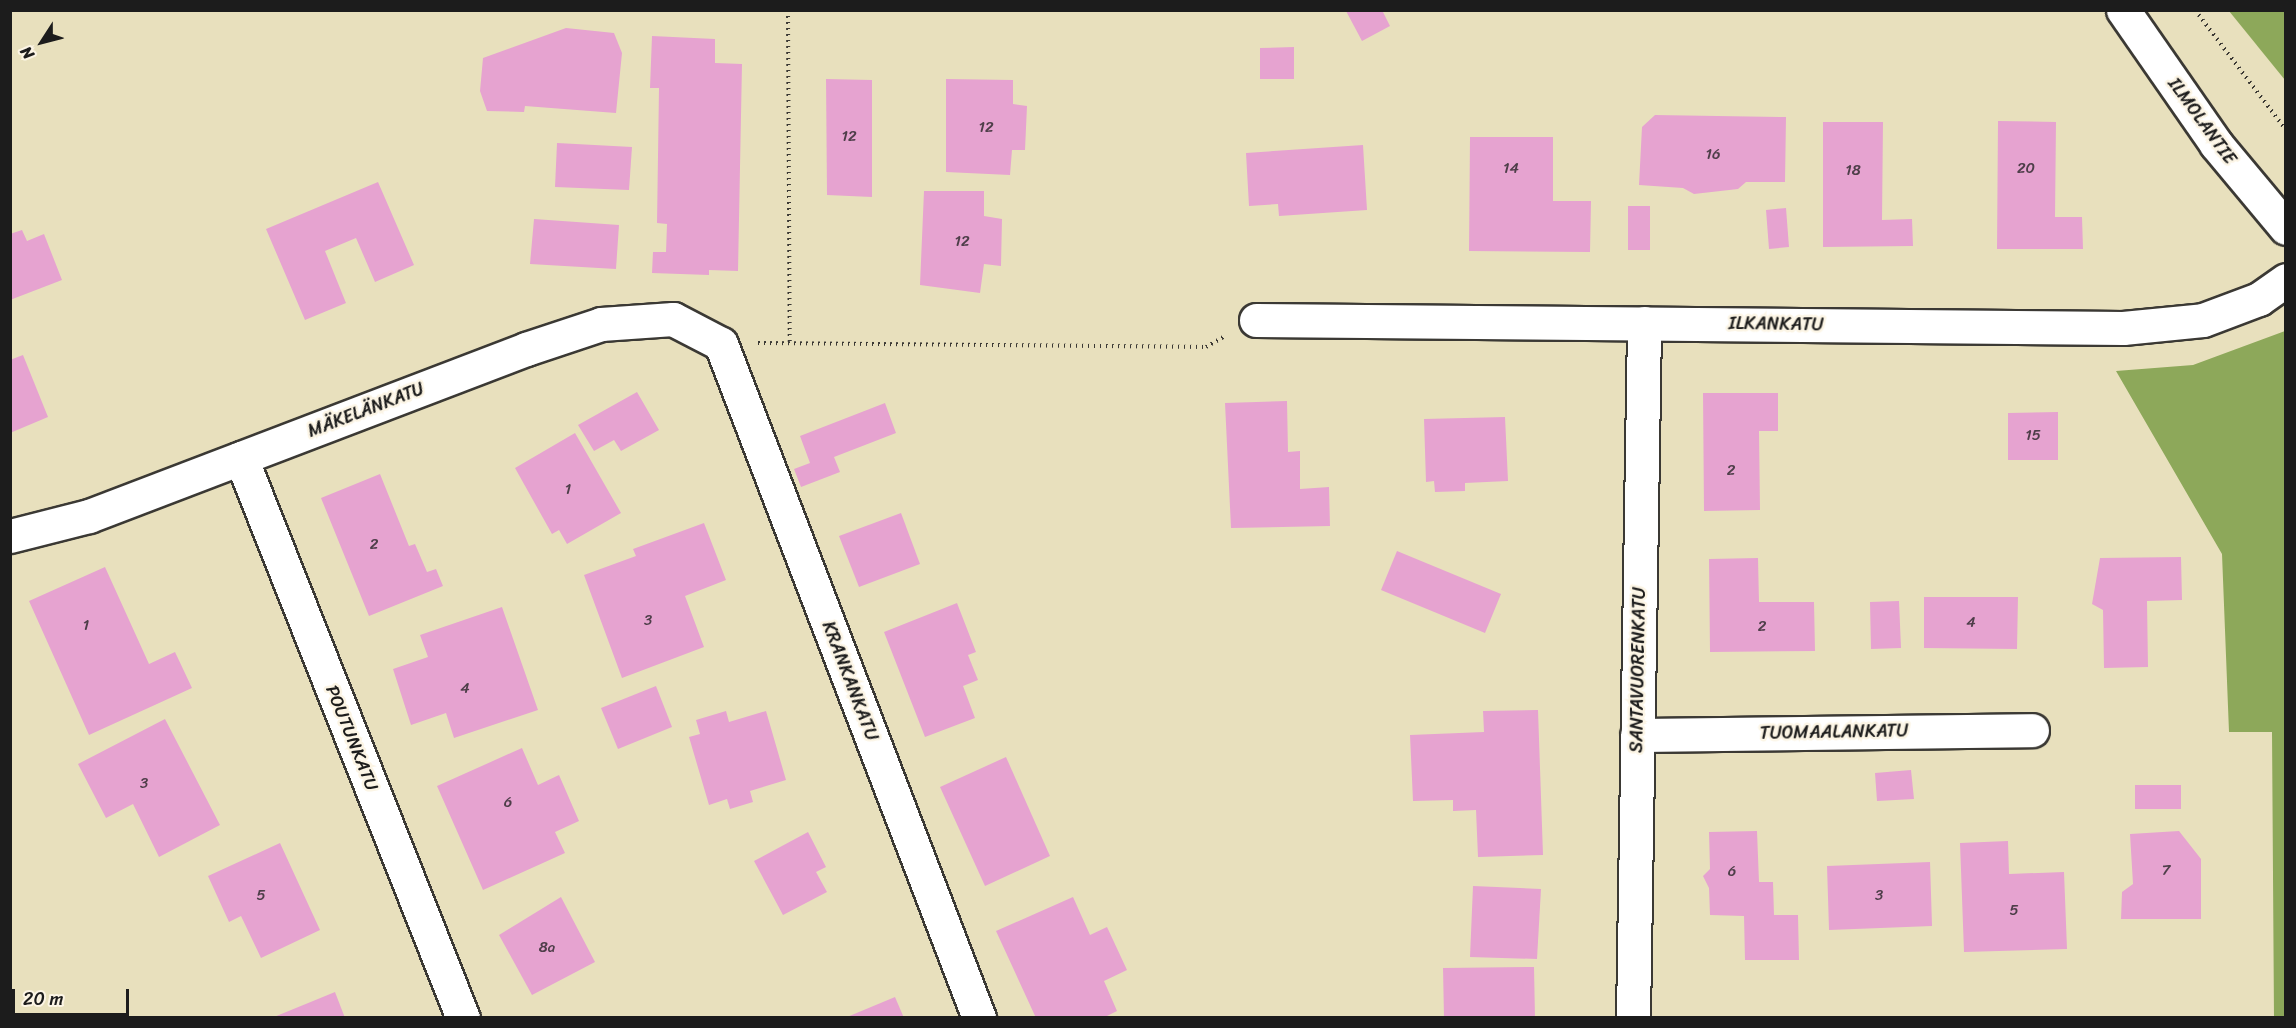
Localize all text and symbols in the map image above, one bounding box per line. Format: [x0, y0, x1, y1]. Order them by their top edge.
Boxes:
north arrow [12, 12, 72, 72]
text: N [12, 40, 42, 66]
street label: ILMOLANTIE [2163, 74, 2241, 168]
house number: 12 [978, 119, 994, 137]
house number: 12 [841, 128, 857, 146]
house number: 16 [1706, 146, 1720, 164]
house number: 14 [1503, 160, 1519, 178]
house number: 20 [2017, 160, 2035, 178]
house number: 18 [1845, 162, 1861, 180]
house number: 12 [954, 233, 970, 251]
street label: ILKANKATU [1728, 312, 1824, 336]
street label: MÄKELÄNKATU [305, 378, 427, 442]
house number: 15 [2025, 427, 2041, 445]
house number: 2 [1727, 462, 1735, 480]
house number: 1 [565, 481, 571, 499]
house number: 2 [370, 536, 378, 554]
street label: SANTAVUORENKATU [1626, 587, 1650, 753]
house number: 3 [644, 612, 652, 630]
house number: 4 [1966, 614, 1976, 632]
house number: 1 [83, 617, 89, 635]
street label: KRANKANKATU [817, 618, 883, 744]
house number: 2 [1758, 618, 1766, 636]
house number: 4 [460, 680, 470, 698]
street label: POUTUNKATU [321, 682, 383, 794]
street label: TUOMAALANKATU [1760, 720, 1908, 744]
house number: 3 [140, 775, 148, 793]
house number: 6 [504, 794, 512, 812]
house number: 7 [2162, 862, 2170, 880]
house number: 6 [1728, 863, 1736, 881]
house number: 5 [256, 887, 266, 905]
house number: 3 [1875, 887, 1883, 905]
house number: 5 [2009, 902, 2019, 920]
house number: 8a [539, 939, 555, 957]
scale bar [15, 977, 132, 1015]
text: 20 m [23, 983, 63, 1015]

